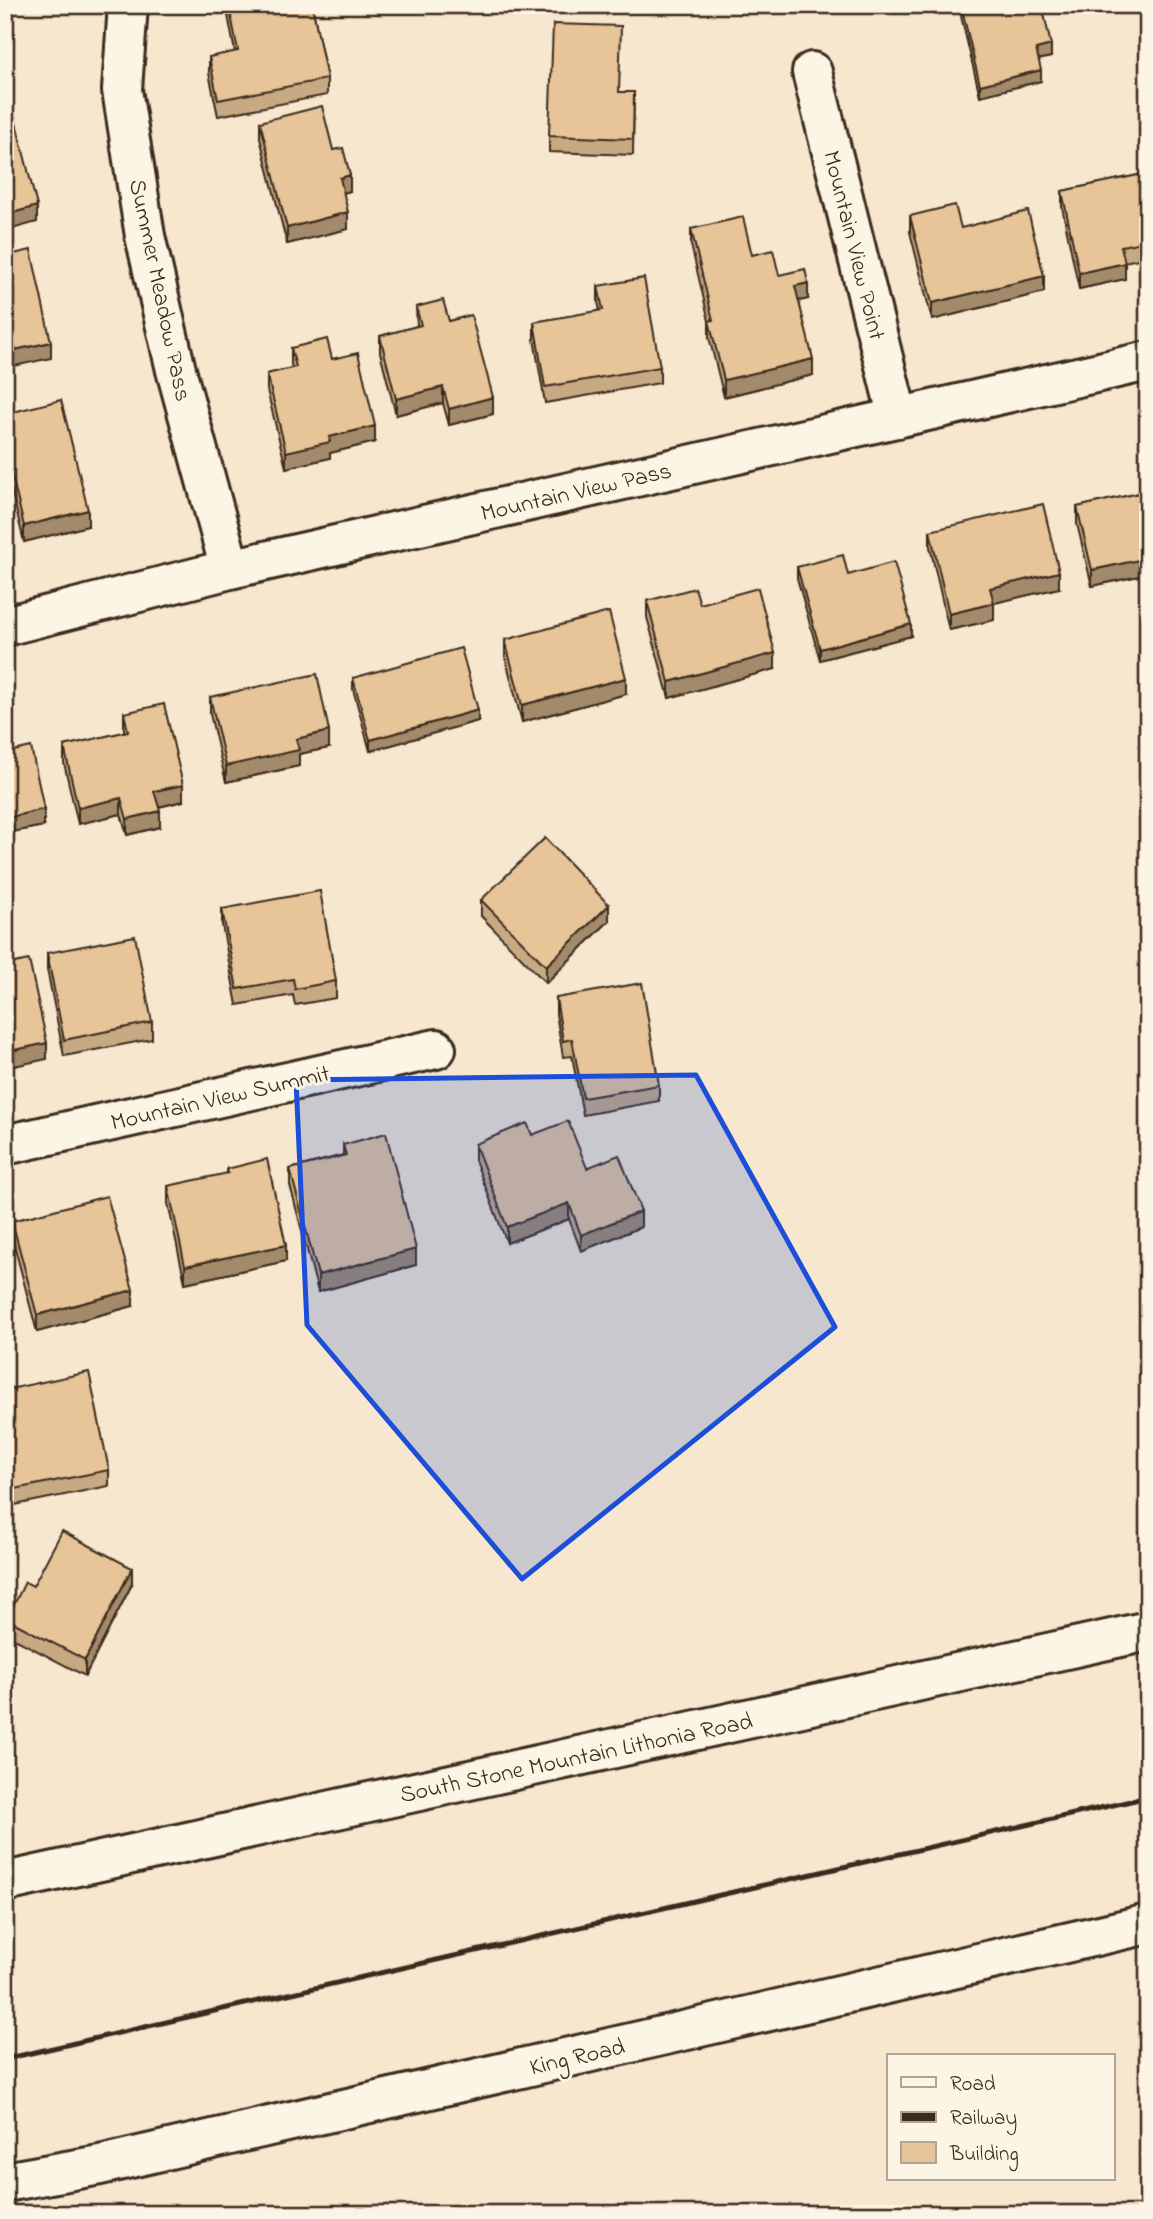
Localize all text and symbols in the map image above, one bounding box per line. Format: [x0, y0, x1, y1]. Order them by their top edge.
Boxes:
street label: Mountain View Point [812, 147, 893, 344]
street label: Summer Meadow Pass [118, 176, 199, 405]
street label: Mountain View Pass [478, 454, 675, 532]
street label: Mountain View Summit [108, 1057, 333, 1142]
street label: South Stone Mountain Lithonia Road [397, 1705, 757, 1814]
street label: King Road [526, 2030, 629, 2086]
legend [887, 2054, 1114, 2180]
text: Road [950, 2070, 996, 2100]
text: Railway [950, 2104, 1017, 2136]
text: Building [949, 2140, 1019, 2172]

